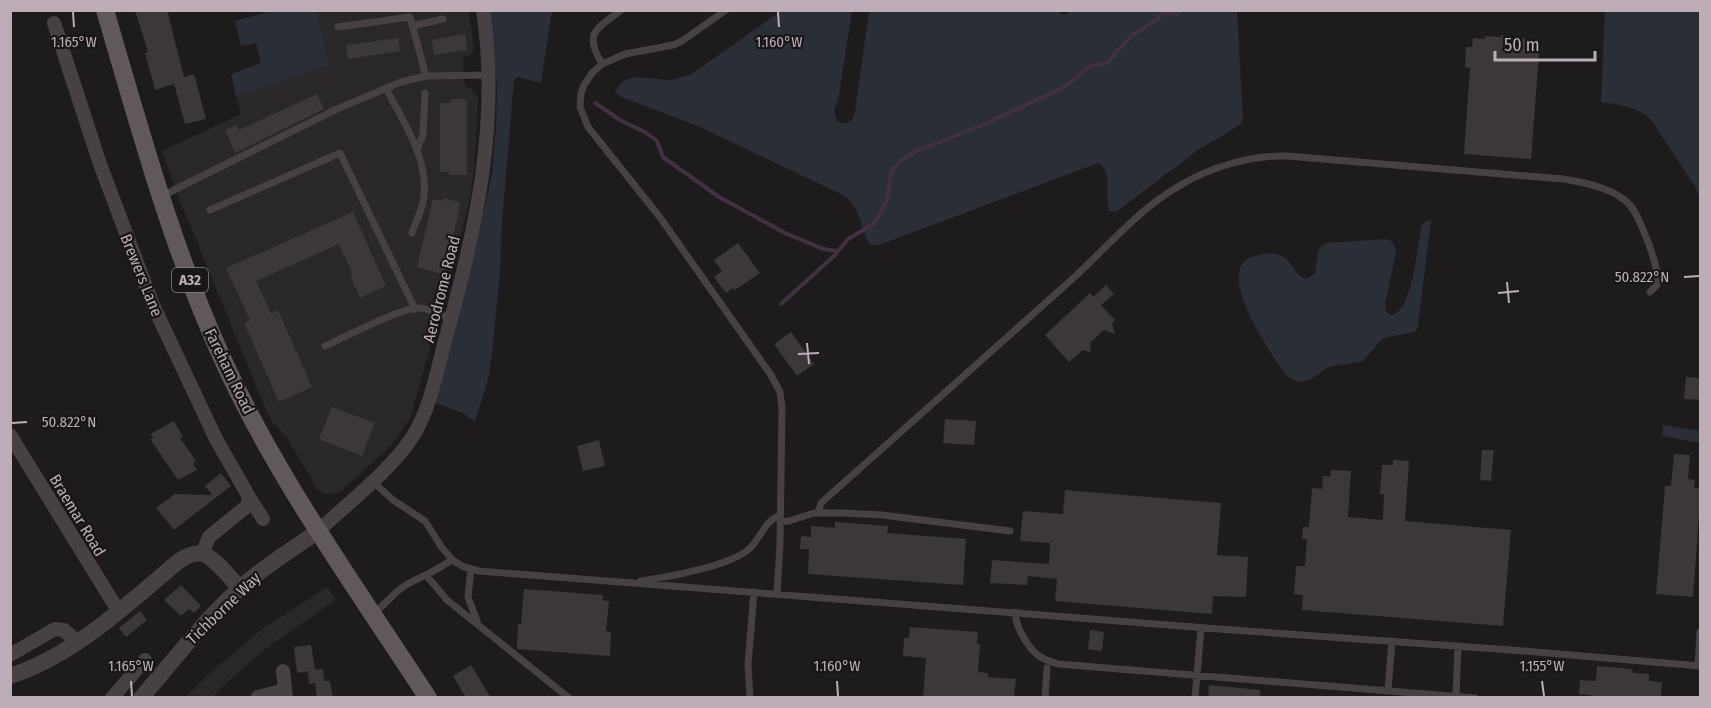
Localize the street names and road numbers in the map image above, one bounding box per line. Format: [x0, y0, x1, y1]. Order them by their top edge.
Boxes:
street label: Brewers Lane [116, 231, 167, 319]
street label: Aerodrome Road [419, 234, 464, 344]
road number: A32 [172, 268, 208, 292]
street label: Fareham Road [201, 326, 258, 417]
street label: Braemar Road [46, 471, 109, 560]
street label: Tichborne Way [182, 568, 265, 648]

